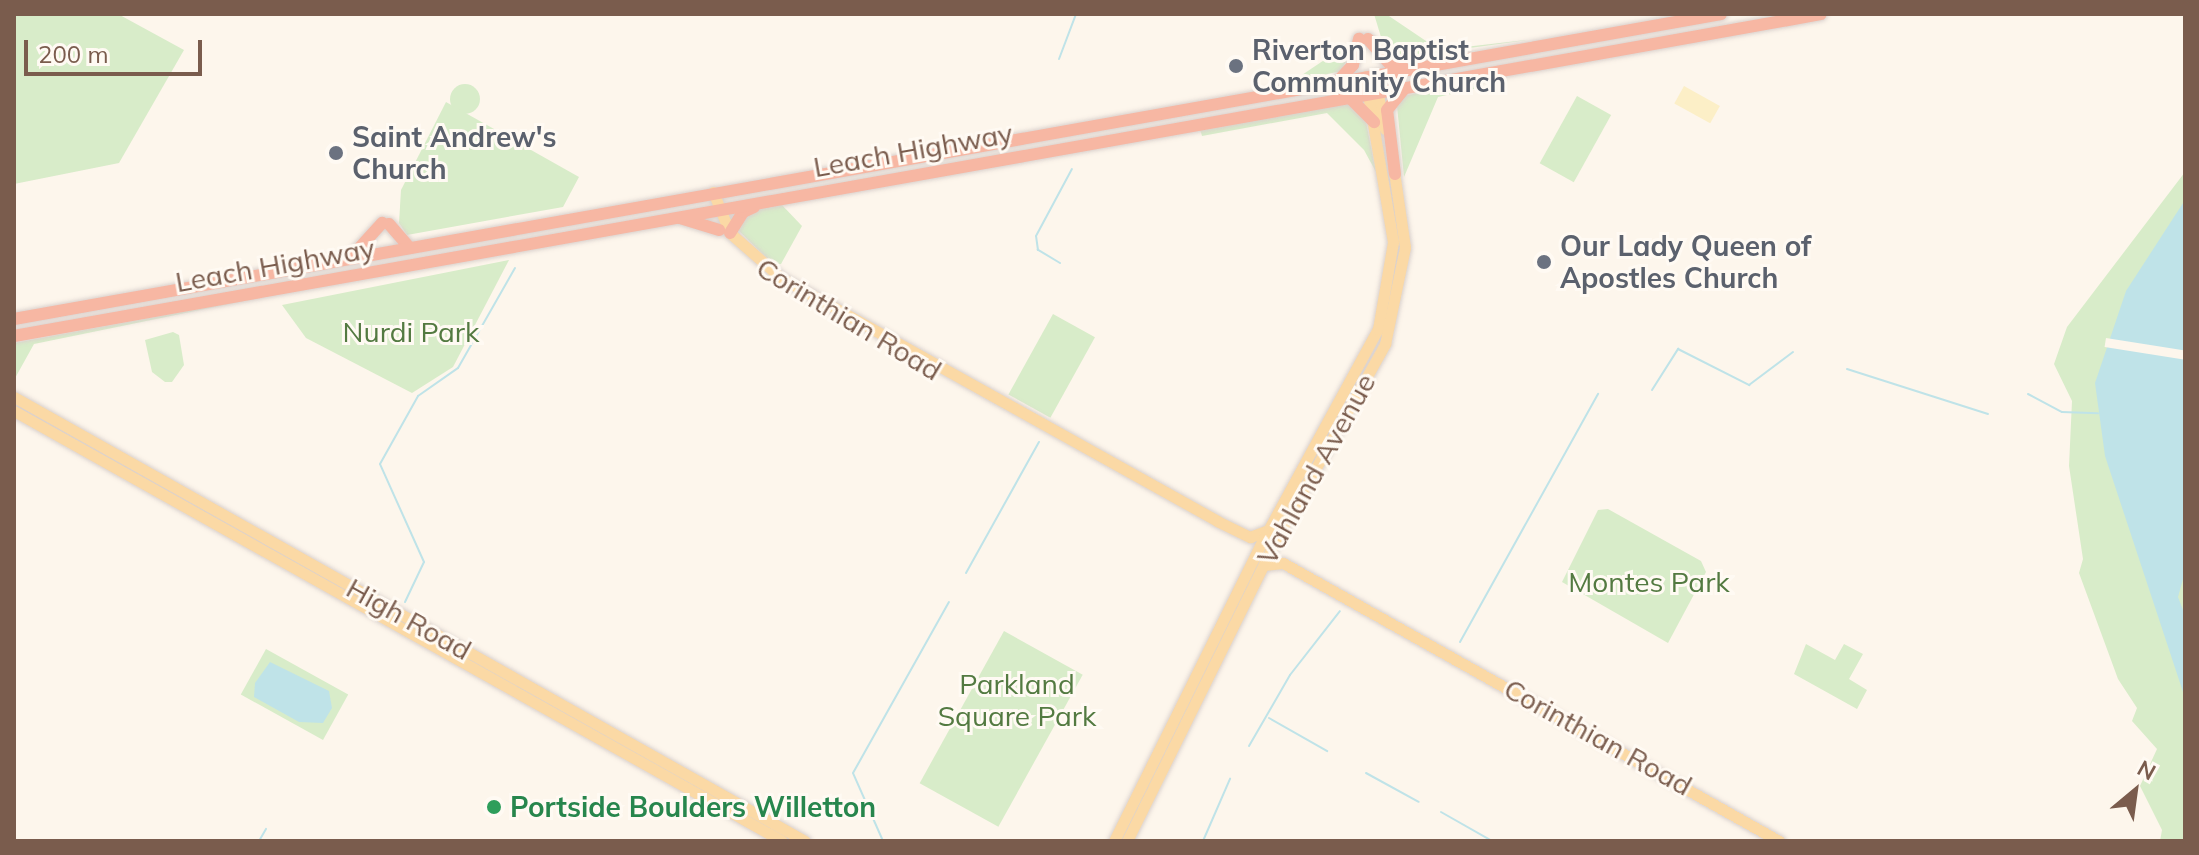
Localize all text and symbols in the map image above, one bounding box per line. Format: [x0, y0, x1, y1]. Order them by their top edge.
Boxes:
scale bar [28, 24, 206, 74]
place label: Riverton Baptist Community Church [1252, 33, 1506, 99]
text: 200 m [38, 39, 109, 69]
marker: Riverton Baptist Community Church [1227, 57, 1245, 75]
street label: Leach Highway [811, 116, 1015, 184]
place label: Saint Andrew's Church [352, 120, 557, 186]
marker: Saint Andrew's Church [327, 144, 345, 162]
place label: Our Lady Queen of Apostles Church [1560, 229, 1811, 295]
street label: Leach Highway [173, 231, 377, 299]
street label: Corinthian Road [751, 251, 947, 387]
marker: Our Lady Queen of Apostles Church [1535, 253, 1553, 271]
park label: Nurdi Park [343, 315, 479, 349]
street label: Vahland Avenue [1250, 368, 1382, 570]
park label: Montes Park [1568, 565, 1730, 599]
street label: High Road [341, 571, 477, 667]
park label: Parkland Square Park [938, 667, 1096, 733]
street label: Corinthian Road [1498, 672, 1698, 802]
north arrow [2095, 751, 2175, 831]
text: N [2133, 754, 2161, 786]
place label: Portside Boulders Willetton [510, 790, 876, 824]
marker: Portside Boulders Willetton [485, 798, 503, 816]

